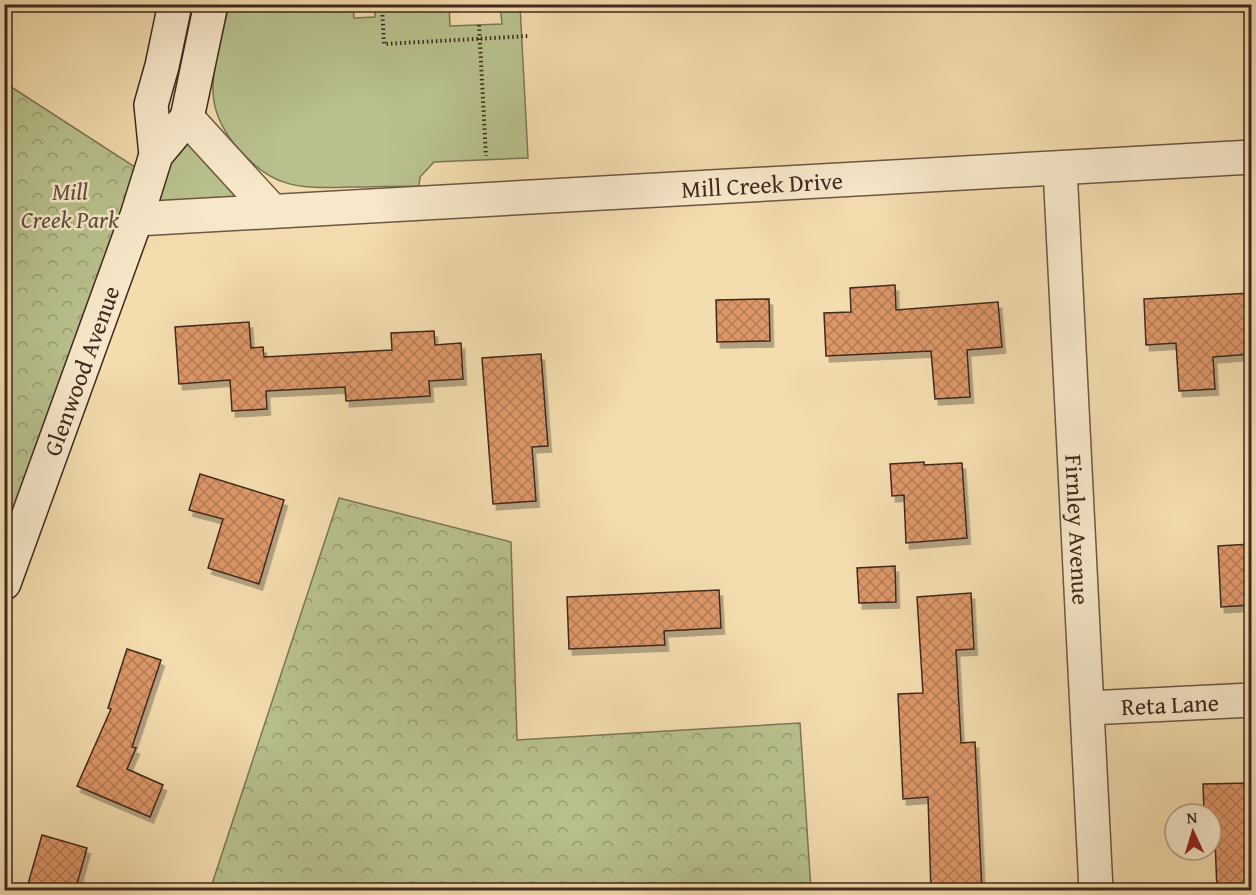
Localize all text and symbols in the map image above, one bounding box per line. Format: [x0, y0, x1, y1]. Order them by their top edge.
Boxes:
street label: Mill Creek Drive [680, 162, 844, 206]
park label: Mill Creek Park [21, 174, 119, 237]
street label: Glenwood Avenue [34, 281, 128, 461]
street label: Firnley Avenue [1057, 453, 1099, 606]
street label: Reta Lane [1120, 684, 1220, 724]
north arrow [1163, 802, 1223, 862]
text: N [1186, 805, 1198, 829]

